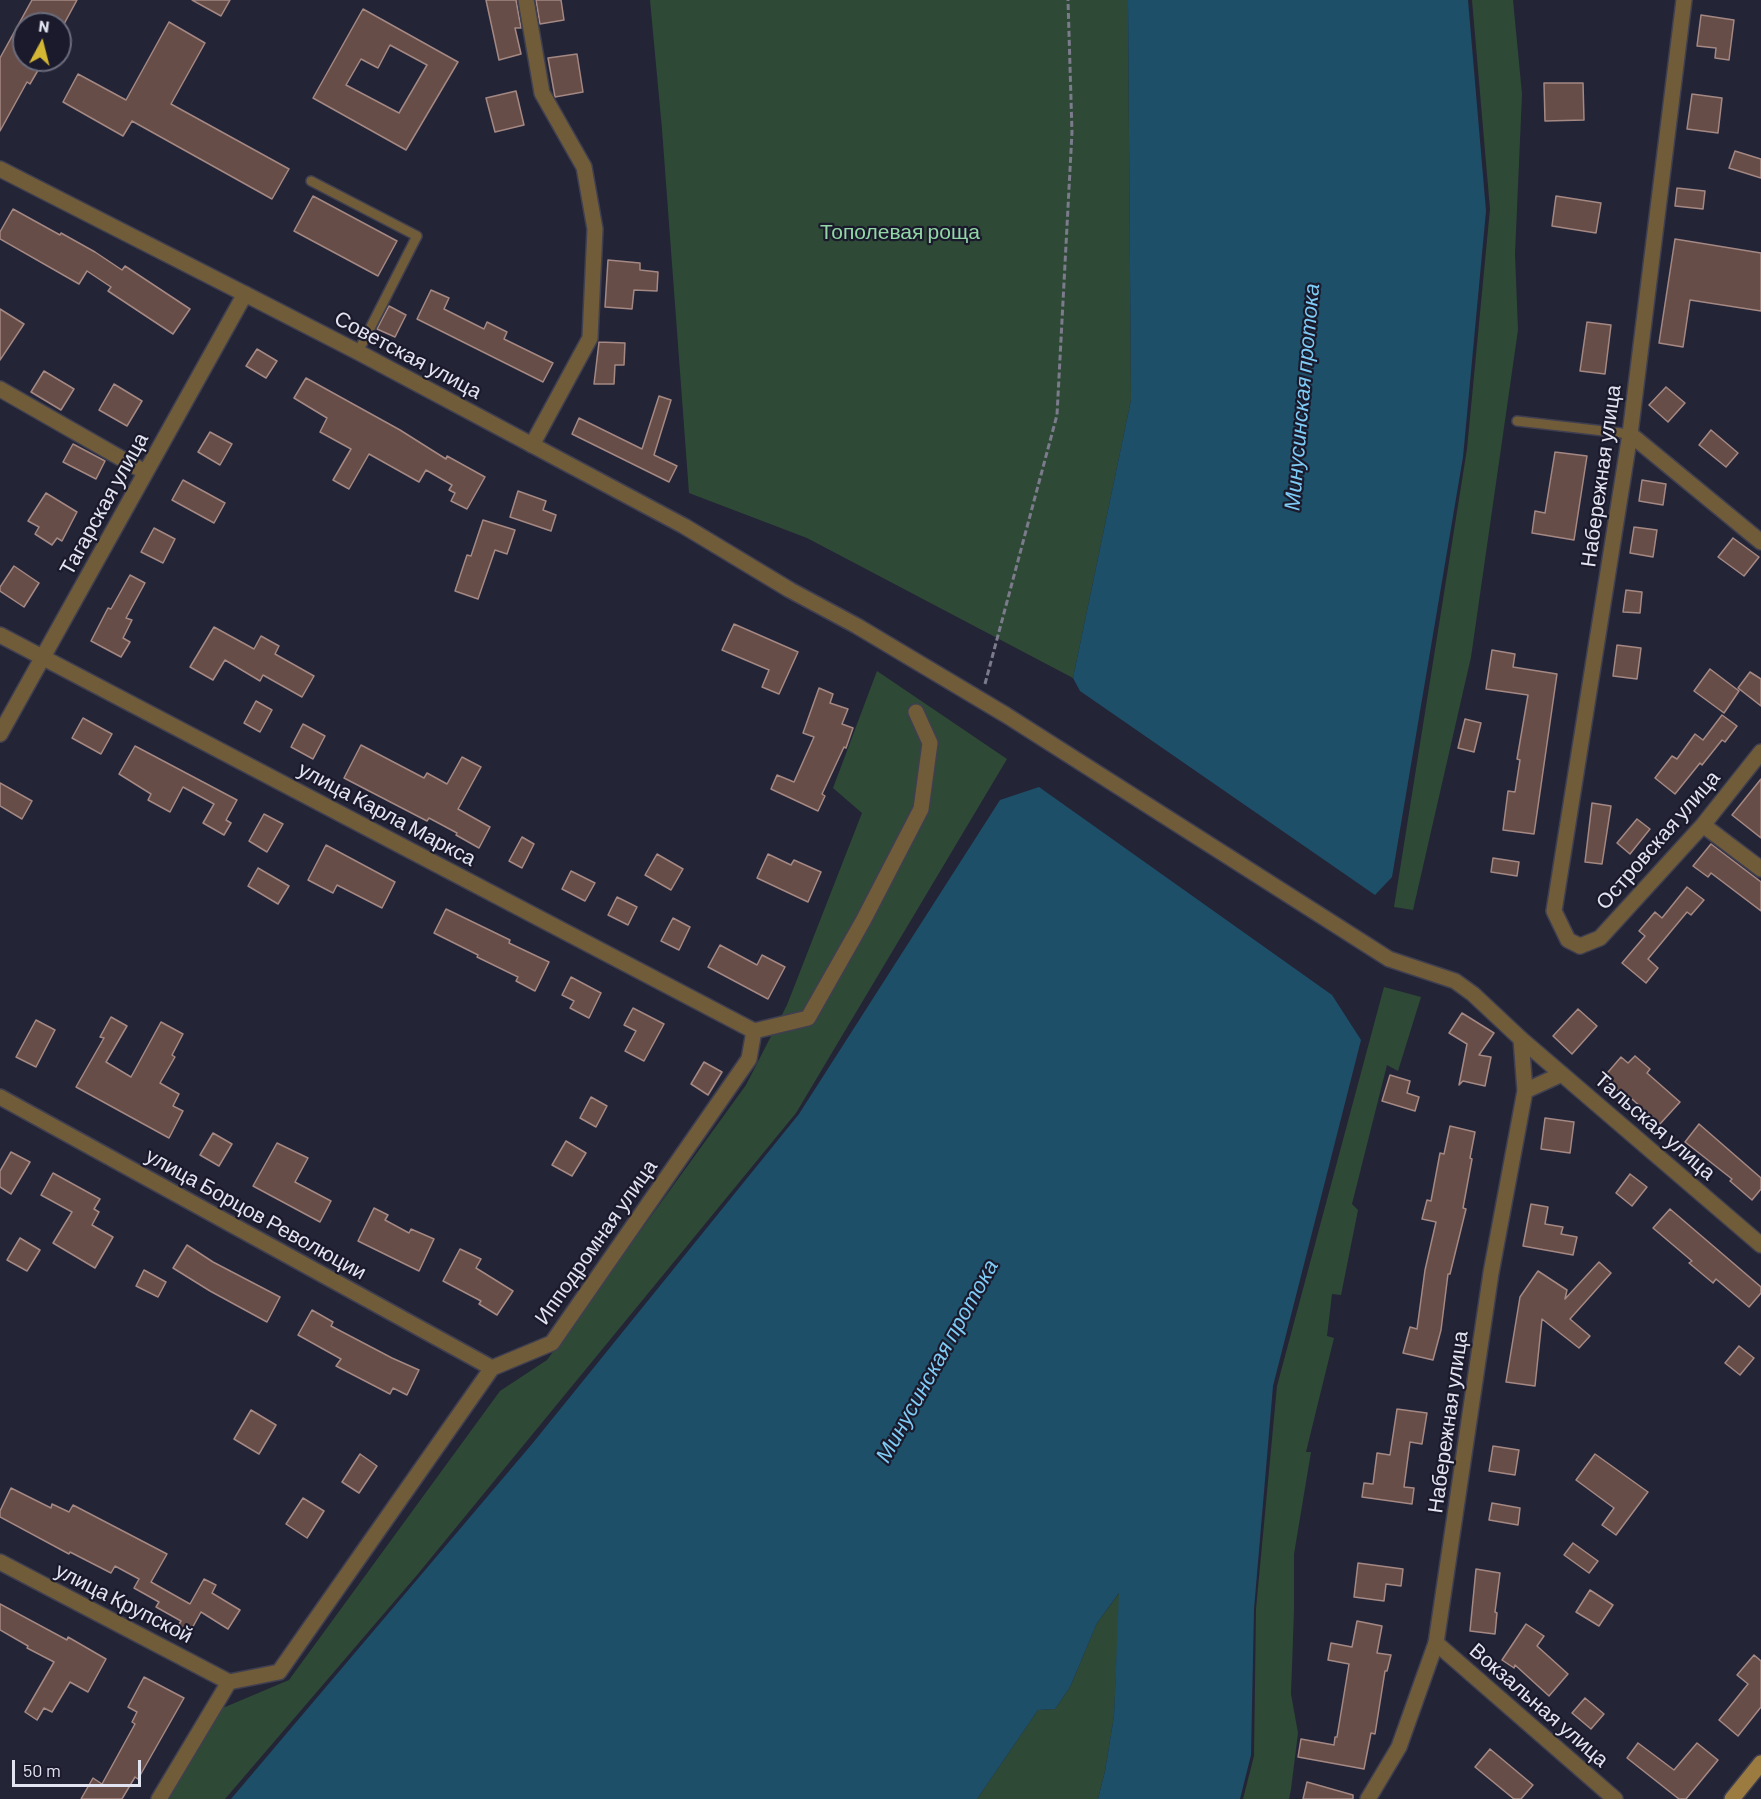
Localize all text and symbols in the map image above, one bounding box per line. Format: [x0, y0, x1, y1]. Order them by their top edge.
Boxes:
north arrow [12, 12, 72, 72]
text: N [38, 16, 50, 36]
park label: Тополевая роща [820, 219, 980, 245]
water label: Минусинская протока [1279, 282, 1325, 512]
street label: Советская улица [330, 306, 486, 404]
street label: Набережная улица [1576, 383, 1626, 569]
street label: Тагарская улица [54, 428, 154, 580]
street label: улица Карла Маркса [294, 756, 480, 872]
street label: Островская улица [1591, 765, 1725, 915]
street label: Тальская улица [1589, 1067, 1721, 1185]
street label: улица Борцов Революции [141, 1143, 371, 1285]
street label: Ипподромная улица [530, 1155, 662, 1329]
water label: Минусинская протока [870, 1255, 1004, 1467]
street label: Набережная улица [1423, 1329, 1473, 1515]
street label: улица Крупской [51, 1558, 197, 1648]
street label: Вокзальная улица [1464, 1638, 1614, 1772]
scale bar [15, 1748, 144, 1786]
text: 50 m [23, 1759, 61, 1781]

